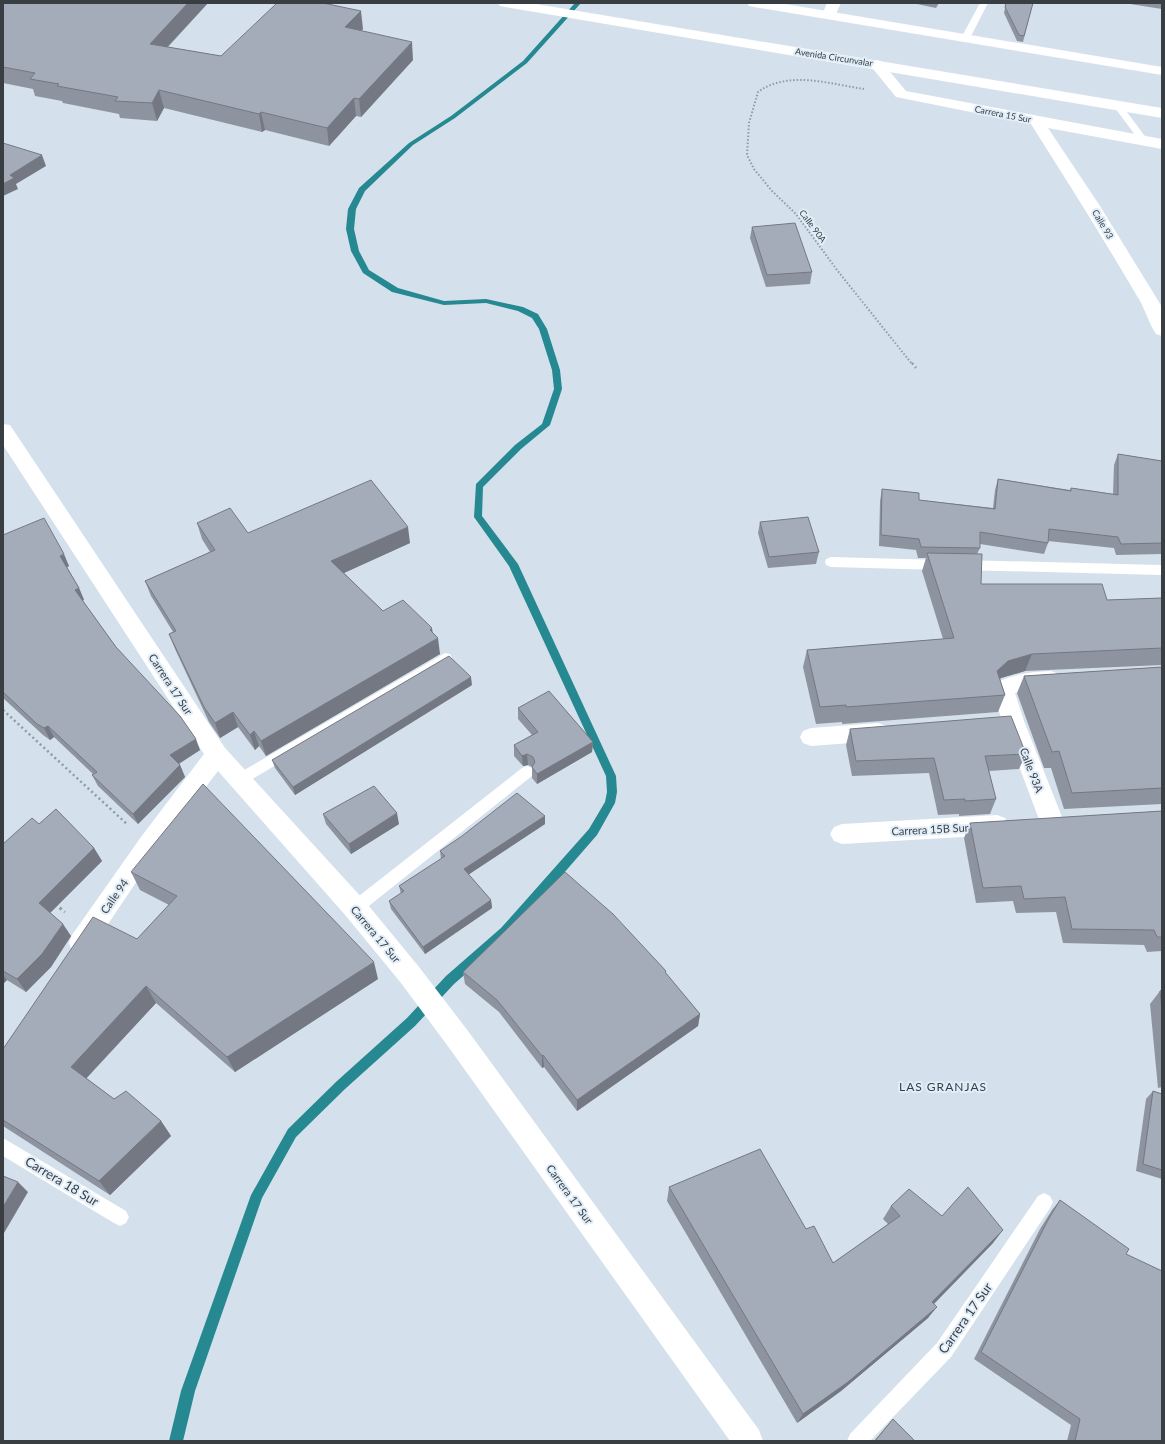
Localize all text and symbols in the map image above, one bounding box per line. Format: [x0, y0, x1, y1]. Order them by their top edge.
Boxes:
street label: Avenida Circunvalar [794, 45, 874, 69]
street label: Carrera 15 Sur [974, 103, 1033, 125]
street label: Calle 90A [797, 207, 829, 245]
street label: Calle 93 [1090, 207, 1116, 241]
street label: Carrera 17 Sur [146, 651, 196, 717]
street label: Calle 93A [1018, 746, 1047, 795]
street label: Carrera 15B Sur [891, 820, 969, 838]
street label: Calle 94 [97, 876, 131, 916]
street label: Carrera 17 Sur [348, 903, 404, 965]
district label: LAS GRANJAS [899, 1079, 987, 1094]
street label: Carrera 18 Sur [22, 1153, 102, 1209]
street label: Carrera 17 Sur [544, 1162, 596, 1226]
street label: Carrera 17 Sur [935, 1279, 995, 1357]

